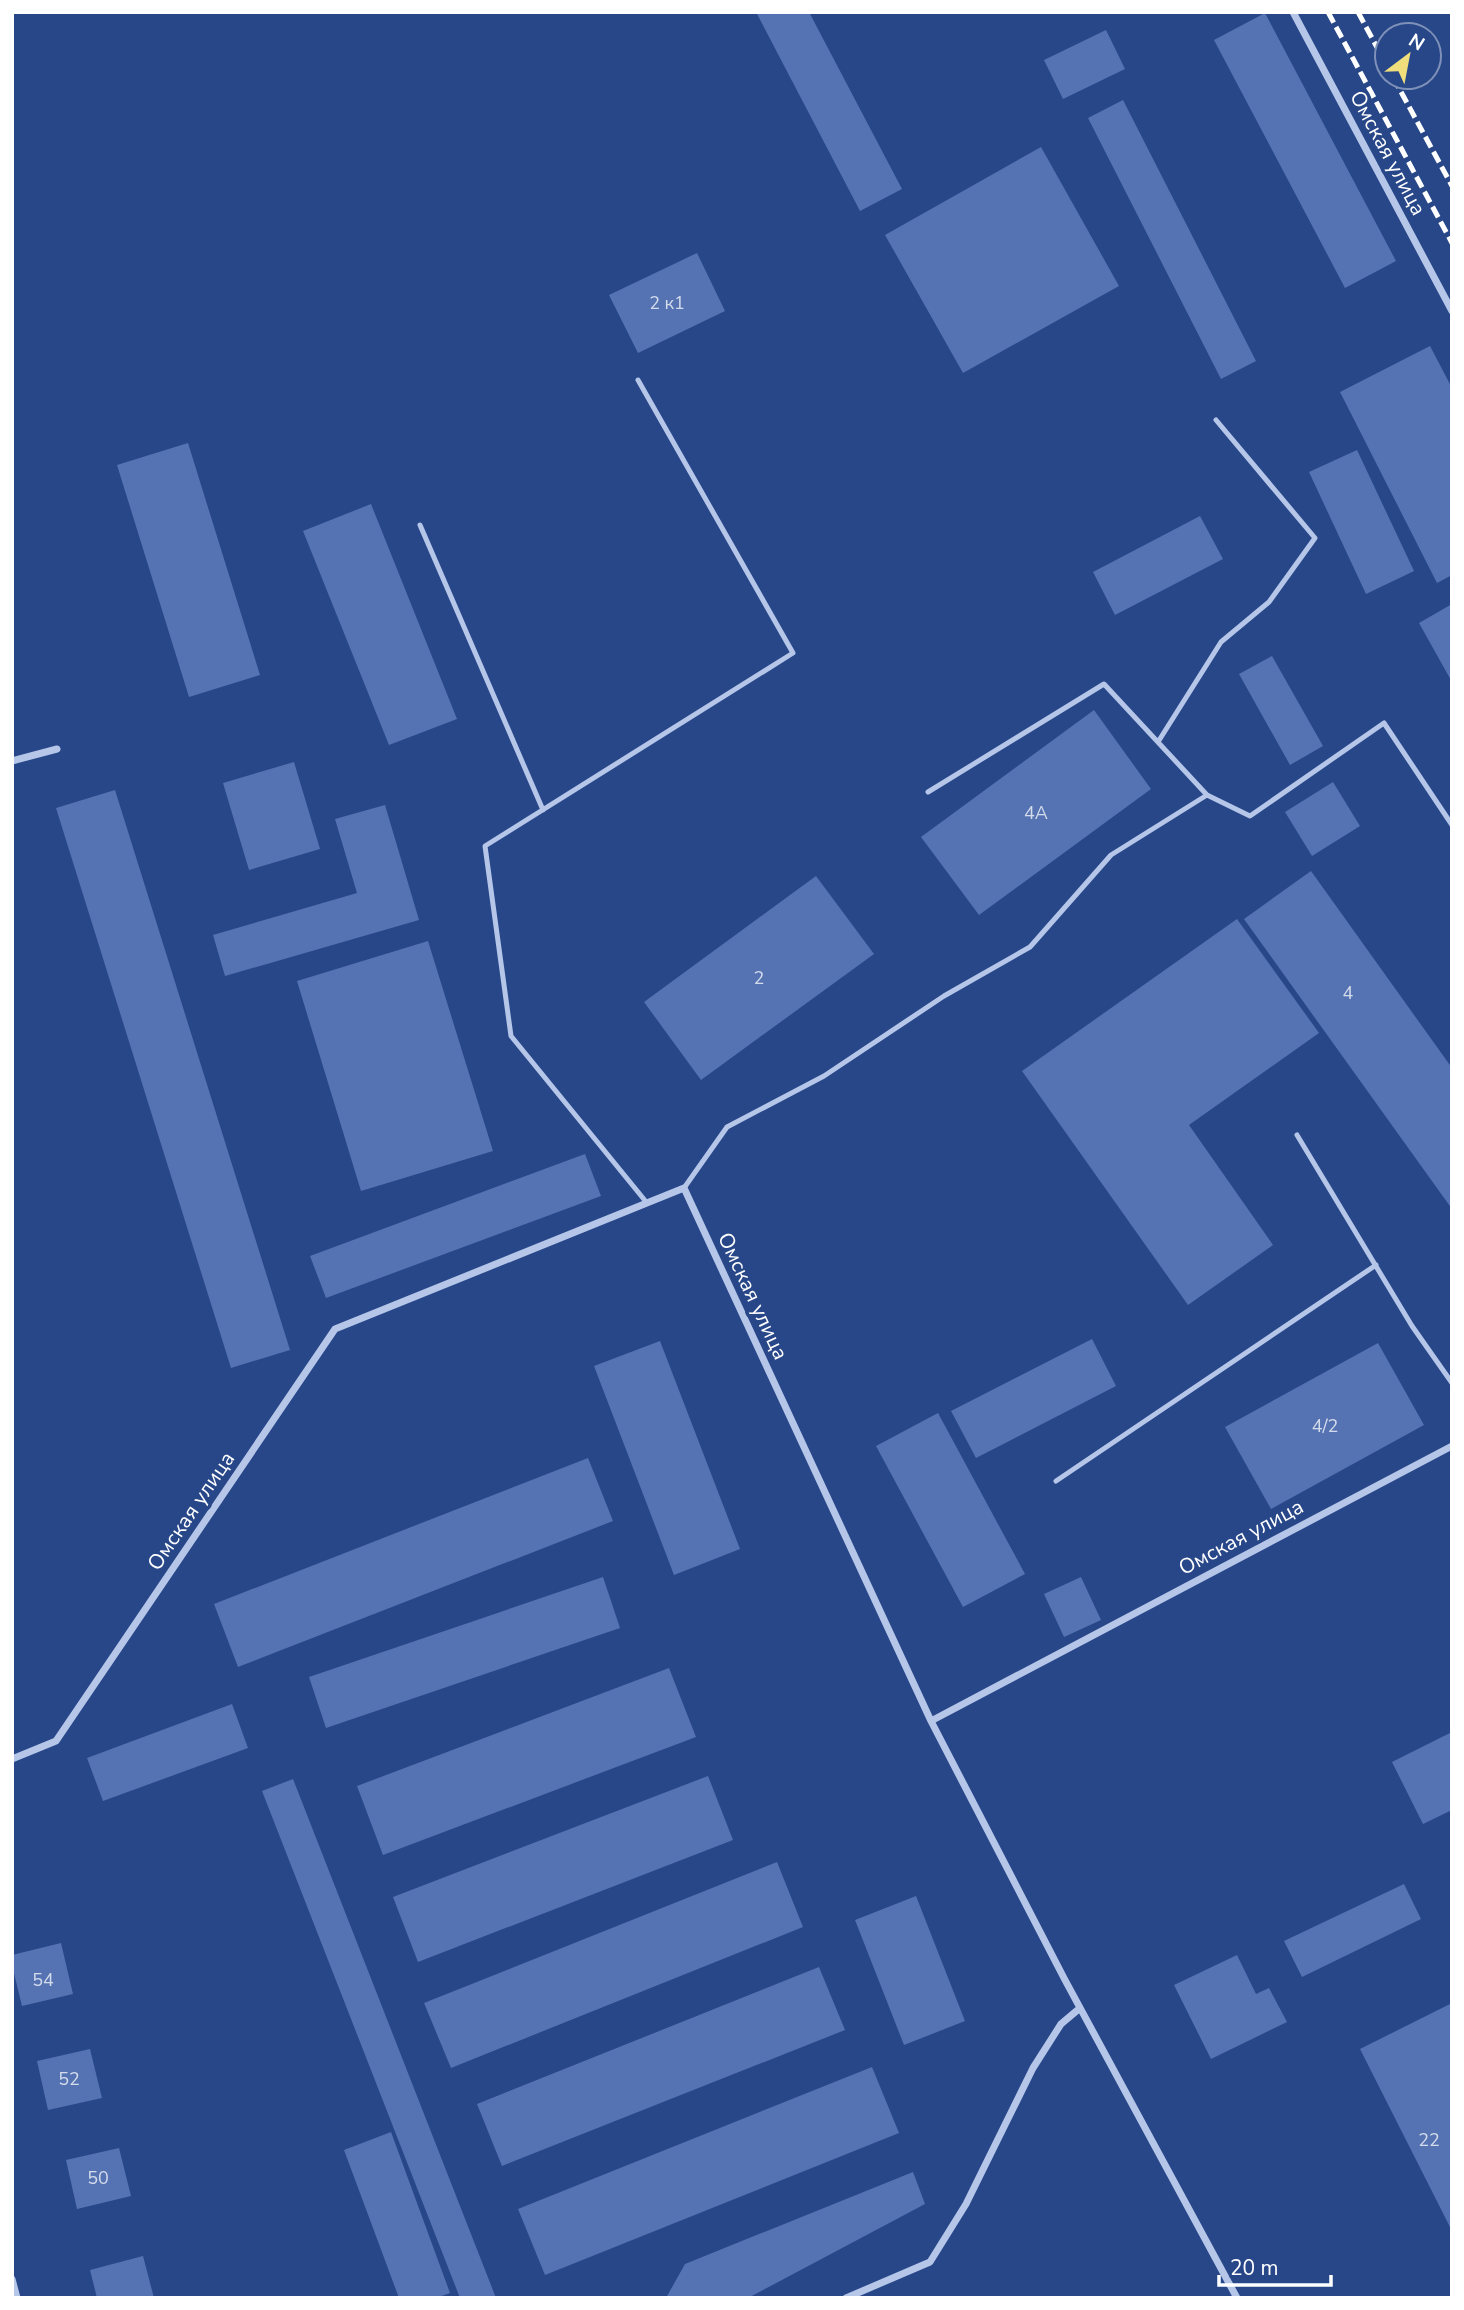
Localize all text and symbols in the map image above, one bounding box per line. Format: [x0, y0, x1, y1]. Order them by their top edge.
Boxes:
north arrow [1373, 21, 1443, 91]
text: N [1404, 28, 1429, 57]
street label: Омская улица [1343, 86, 1433, 220]
house number: 2 к1 [649, 291, 685, 315]
house number: 4А [1024, 801, 1048, 825]
house number: 2 [754, 966, 764, 990]
house number: 4 [1343, 981, 1354, 1005]
street label: Омская улица [711, 1228, 795, 1364]
house number: 4/2 [1312, 1414, 1338, 1438]
street label: Омская улица [141, 1446, 241, 1576]
street label: Омская улица [1174, 1492, 1308, 1582]
house number: 54 [32, 1968, 54, 1992]
house number: 52 [58, 2067, 80, 2091]
house number: 22 [1418, 2128, 1440, 2152]
house number: 50 [87, 2166, 109, 2190]
scale bar [1219, 2244, 1331, 2288]
text: 20 m [1230, 2254, 1279, 2282]

